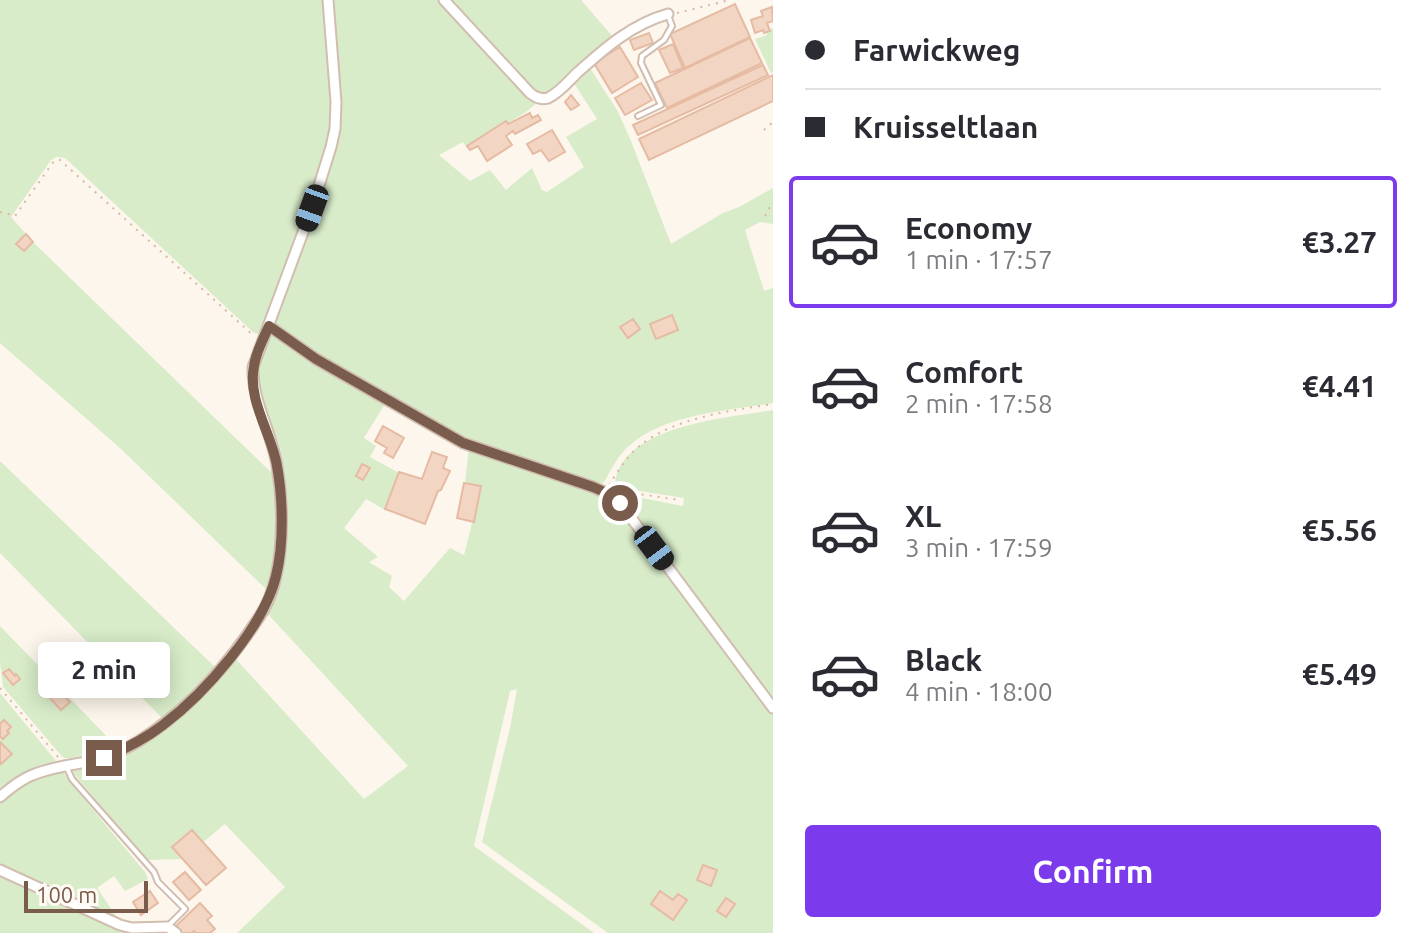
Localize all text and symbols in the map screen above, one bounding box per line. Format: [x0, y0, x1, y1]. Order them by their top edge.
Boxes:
text: Farwickweg [853, 33, 1020, 67]
text: Kruisseltlaan [853, 110, 1038, 144]
car [293, 181, 331, 235]
icon: car [809, 206, 881, 278]
text: Economy [905, 211, 1032, 245]
text: €3.27 [1302, 225, 1377, 259]
text: 1 min · 17:57 [905, 245, 1053, 274]
icon: car [809, 350, 881, 422]
text: Comfort [905, 355, 1023, 389]
text: €4.41 [1302, 369, 1377, 403]
text: 2 min · 17:58 [905, 389, 1053, 418]
route start [602, 485, 638, 521]
icon: car [809, 494, 881, 566]
text: XL [905, 499, 941, 533]
text: €5.56 [1302, 513, 1377, 547]
car [630, 522, 678, 574]
text: 3 min · 17:59 [905, 533, 1053, 562]
icon: car [809, 638, 881, 710]
callout: 2 min [38, 642, 170, 698]
text: Black [905, 643, 982, 677]
text: 2 min [71, 655, 137, 684]
text: €5.49 [1302, 657, 1377, 691]
text: 4 min · 18:00 [905, 677, 1053, 706]
route end [86, 740, 122, 776]
button: Confirm [805, 825, 1381, 917]
scale bar [24, 877, 148, 913]
text: 100 m [36, 882, 97, 907]

